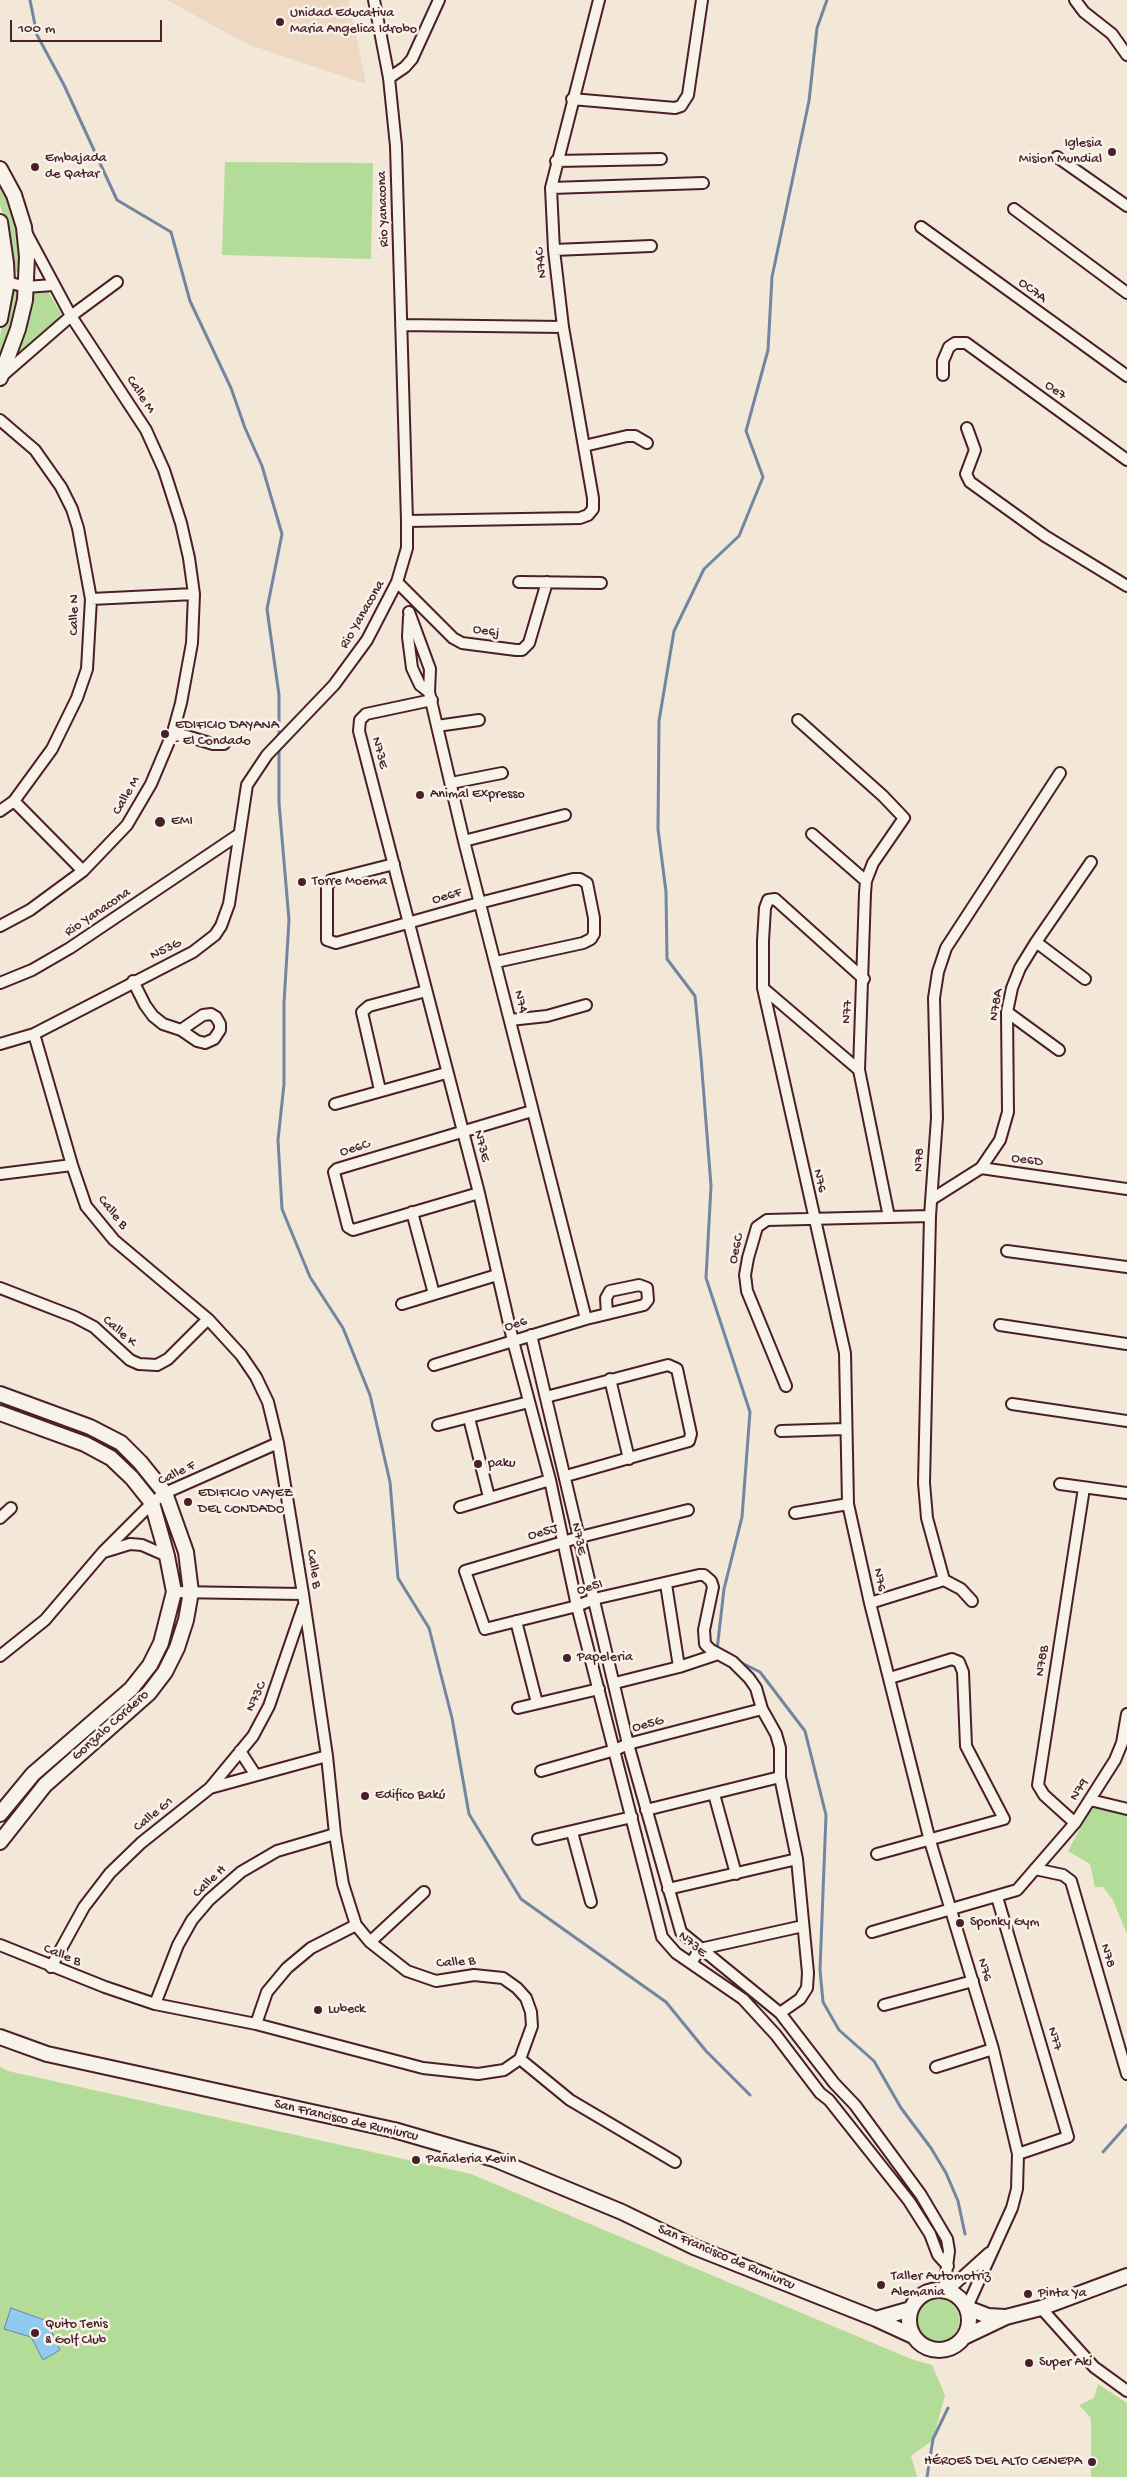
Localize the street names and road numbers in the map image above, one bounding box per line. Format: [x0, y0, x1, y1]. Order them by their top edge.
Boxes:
street label: Rio Yanacona [374, 171, 394, 247]
street label: N74C [532, 247, 552, 279]
street label: OC7A [1014, 275, 1050, 307]
street label: Calle M [122, 373, 158, 417]
street label: Oe7 [1041, 377, 1069, 405]
street label: Rio Yanacona [337, 578, 389, 652]
street label: Calle N [67, 594, 83, 636]
street label: Oe6j [471, 622, 501, 642]
street label: N73E [367, 735, 391, 771]
street label: Calle M [109, 774, 145, 818]
street label: Rio Yanacona [62, 885, 134, 941]
street label: Oe6F [430, 885, 464, 909]
street label: N53G [148, 935, 184, 965]
street label: N78A [986, 988, 1008, 1022]
street label: N74 [509, 989, 531, 1015]
street label: N77 [839, 1000, 857, 1024]
street label: N73E [469, 1128, 493, 1164]
street label: Oe6C [338, 1137, 372, 1161]
street label: N78 [911, 1148, 929, 1172]
street label: Oe6D [1010, 1150, 1044, 1172]
street label: N76 [808, 1168, 830, 1194]
street label: Calle B [93, 1192, 131, 1234]
street label: Oe6C [725, 1232, 749, 1266]
street label: Calle K [98, 1313, 140, 1351]
street label: Oe6 [503, 1314, 529, 1336]
street label: Calle F [156, 1458, 198, 1490]
street label: Oe5J [526, 1521, 560, 1545]
street label: N73E [566, 1521, 590, 1557]
street label: Calle B [302, 1548, 324, 1590]
street label: N76 [868, 1567, 890, 1593]
street label: Oe5I [575, 1576, 605, 1600]
street label: N78B [1032, 1644, 1054, 1678]
street label: N73C [243, 1679, 271, 1715]
street label: Gonzalo Cordero [69, 1687, 153, 1765]
street label: Oe5G [630, 1713, 666, 1737]
street label: N79 [1067, 1776, 1093, 1804]
street label: Calle G1 [131, 1794, 177, 1836]
street label: Calle H [190, 1862, 230, 1902]
street label: N73E [674, 1928, 710, 1962]
street label: Calle B [41, 1941, 83, 1971]
street label: N78 [1096, 1942, 1118, 1970]
street label: Calle B [436, 1953, 476, 1973]
street label: N76 [973, 1956, 995, 1984]
street label: N77 [1043, 2025, 1065, 2053]
street label: San Francisco de Rumiurcu [272, 2096, 420, 2146]
street label: San Francisco de Rumiurcu [655, 2221, 797, 2295]

